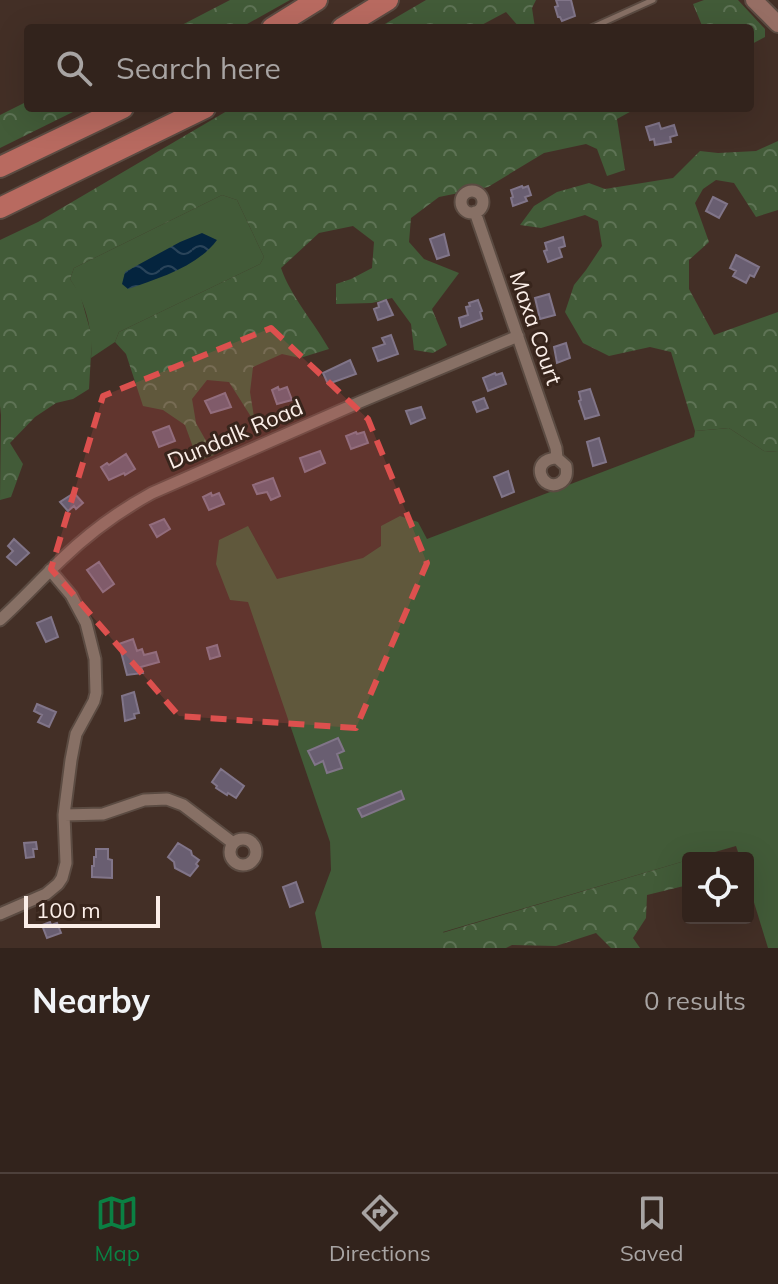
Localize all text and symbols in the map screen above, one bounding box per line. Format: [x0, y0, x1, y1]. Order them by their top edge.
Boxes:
search box [24, 24, 754, 112]
icon: search [52, 46, 96, 90]
text: Search here [116, 49, 281, 87]
street label: Maxa Court [503, 267, 569, 389]
street label: Dundalk Road [163, 393, 307, 475]
map controls [682, 852, 754, 924]
button: locate [682, 852, 754, 924]
scale bar [24, 892, 160, 928]
text: 100 m [36, 896, 101, 924]
text: Nearby [32, 979, 150, 1022]
text: 0 results [644, 984, 746, 1017]
tab: Map [95, 1191, 140, 1267]
tab: Directions [329, 1191, 431, 1267]
tab: Saved [620, 1191, 683, 1267]

